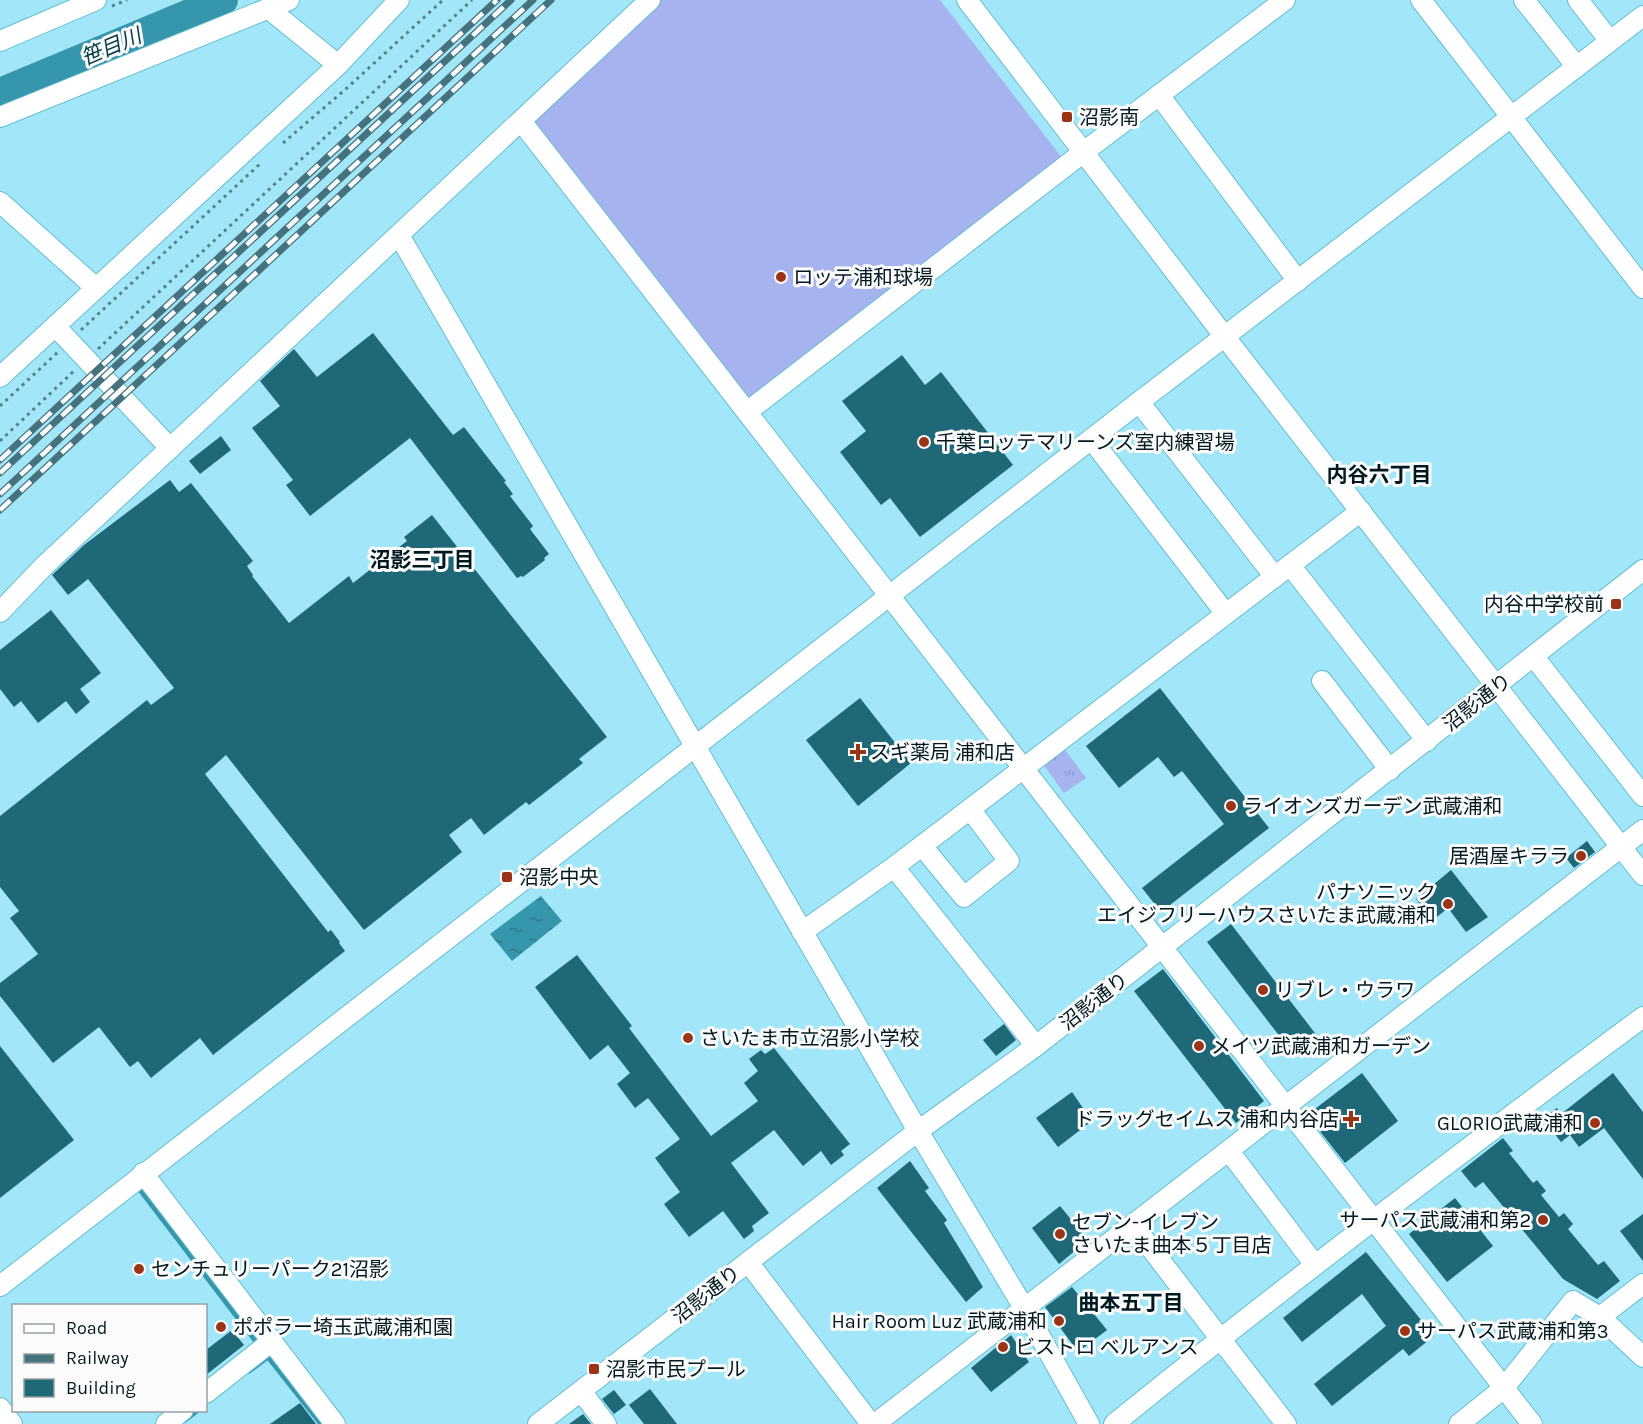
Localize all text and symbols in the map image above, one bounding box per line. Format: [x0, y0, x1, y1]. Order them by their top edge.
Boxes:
water label: 笹目川 [77, 23, 147, 70]
place label: 沼影南 [1079, 106, 1139, 129]
marker: 沼影南 [1060, 110, 1074, 124]
place label: ロッテ浦和球場 [793, 266, 933, 289]
marker: ロッテ浦和球場 [774, 270, 788, 284]
place label: 千葉ロッテマリーンズ室内練習場 [936, 431, 1235, 454]
marker: 千葉ロッテマリーンズ室内練習場 [917, 435, 931, 449]
district label: 内谷六丁目 [1327, 463, 1432, 487]
district label: 沼影三丁目 [370, 548, 475, 572]
place label: 内谷中学校前 [1484, 593, 1604, 616]
marker: 内谷中学校前 [1609, 597, 1623, 611]
street label: 沼影通り [1439, 669, 1516, 736]
place label: スギ薬局 浦和店 [870, 741, 1015, 764]
marker: スギ薬局 浦和店 [851, 745, 865, 759]
place label: ライオンズガーデン武蔵浦和 [1243, 795, 1503, 818]
marker: ライオンズガーデン武蔵浦和 [1224, 799, 1238, 813]
place label: 居酒屋キララ [1449, 845, 1569, 868]
marker: 居酒屋キララ [1574, 849, 1588, 863]
place label: 沼影中央 [519, 866, 599, 889]
marker: 沼影中央 [500, 870, 514, 884]
place label: パナソニック エイジフリーハウスさいたま武蔵浦和 [1097, 881, 1436, 927]
marker: パナソニック エイジフリーハウスさいたま武蔵浦和 [1441, 897, 1455, 911]
street label: 沼影通り [1056, 968, 1133, 1035]
place label: リブレ・ウラワ [1275, 979, 1415, 1002]
marker: リブレ・ウラワ [1256, 983, 1270, 997]
place label: さいたま市立沼影小学校 [700, 1027, 919, 1050]
marker: さいたま市立沼影小学校 [681, 1031, 695, 1045]
place label: メイツ武蔵浦和ガーデン [1211, 1035, 1431, 1058]
marker: メイツ武蔵浦和ガーデン [1192, 1039, 1206, 1053]
place label: ドラッグセイムス 浦和内谷店 [1075, 1108, 1339, 1131]
marker: ドラッグセイムス 浦和内谷店 [1344, 1112, 1358, 1126]
place label: GLORIO武蔵浦和 [1437, 1112, 1583, 1135]
marker: GLORIO武蔵浦和 [1588, 1116, 1602, 1130]
place label: サーパス武蔵浦和第2 [1340, 1209, 1531, 1232]
place label: セブン-イレブン さいたま曲本５丁目店 [1072, 1211, 1271, 1257]
marker: サーパス武蔵浦和第2 [1536, 1213, 1550, 1227]
marker: セブン-イレブン さいたま曲本５丁目店 [1053, 1227, 1067, 1241]
place label: センチュリーパーク21沼影 [151, 1258, 389, 1281]
street label: 沼影通り [668, 1261, 745, 1328]
marker: センチュリーパーク21沼影 [132, 1262, 146, 1276]
district label: 曲本五丁目 [1079, 1291, 1184, 1315]
legend [12, 1304, 207, 1412]
place label: Hair Room Luz 武蔵浦和 [831, 1310, 1047, 1333]
marker: Hair Room Luz 武蔵浦和 [1052, 1314, 1066, 1328]
place label: ポポラー埼玉武蔵浦和園 [233, 1316, 453, 1339]
text: Road [66, 1317, 107, 1339]
marker: ポポラー埼玉武蔵浦和園 [214, 1320, 228, 1334]
place label: サーパス武蔵浦和第3 [1417, 1320, 1609, 1343]
marker: サーパス武蔵浦和第3 [1398, 1324, 1412, 1338]
place label: ビストロ ベルアンス [1015, 1336, 1199, 1359]
marker: ビストロ ベルアンス [996, 1340, 1010, 1354]
text: Railway [66, 1347, 129, 1369]
place label: 沼影市民プール [606, 1358, 746, 1381]
marker: 沼影市民プール [587, 1362, 601, 1376]
text: Building [66, 1377, 136, 1399]

